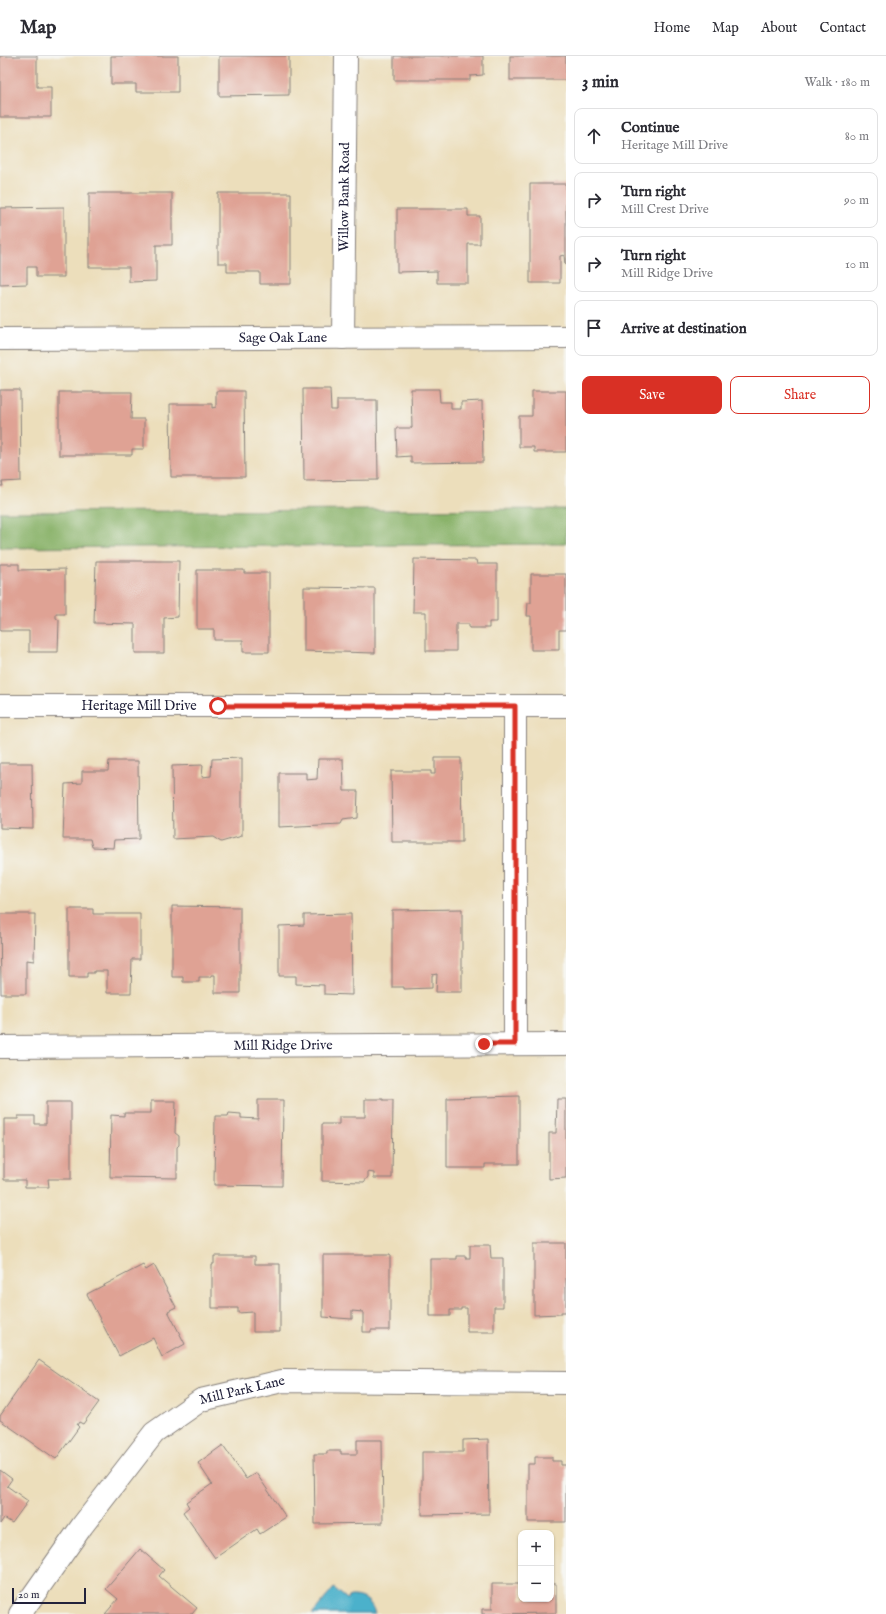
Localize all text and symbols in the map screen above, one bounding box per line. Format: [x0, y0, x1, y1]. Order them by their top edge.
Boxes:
text: Map [20, 16, 56, 40]
text: Home [654, 19, 690, 37]
text: Map [712, 19, 739, 37]
text: About [761, 19, 797, 37]
text: Contact [819, 19, 866, 37]
text: 3 min [582, 72, 619, 93]
text: Walk · 180 m [805, 74, 870, 91]
text: Continue [621, 118, 679, 137]
icon: ahead [583, 125, 605, 147]
text: 80 m [845, 128, 869, 145]
text: Heritage Mill Drive [621, 137, 728, 154]
street label: Willow Bank Road [335, 142, 354, 252]
text: Turn right [621, 182, 686, 201]
icon: right [583, 189, 605, 211]
text: 90 m [844, 192, 869, 209]
text: Mill Crest Drive [621, 201, 709, 218]
text: Turn right [621, 246, 686, 265]
icon: right [583, 253, 605, 275]
text: 10 m [845, 256, 869, 273]
text: Mill Ridge Drive [621, 265, 713, 282]
icon: arrive [583, 317, 605, 339]
text: Arrive at destination [621, 319, 747, 338]
street label: Sage Oak Lane [239, 329, 328, 347]
button: Save [582, 376, 722, 414]
button: Share [730, 376, 870, 414]
street label: Heritage Mill Drive [81, 697, 197, 715]
route start [209, 697, 227, 715]
route end [475, 1035, 493, 1053]
street label: Mill Ridge Drive [233, 1036, 333, 1055]
street label: Mill Park Lane [198, 1371, 287, 1409]
map controls [518, 1530, 554, 1602]
button: + [518, 1530, 554, 1566]
button: − [518, 1566, 554, 1602]
scale bar [12, 1586, 86, 1605]
text: 20 m [18, 1588, 39, 1602]

